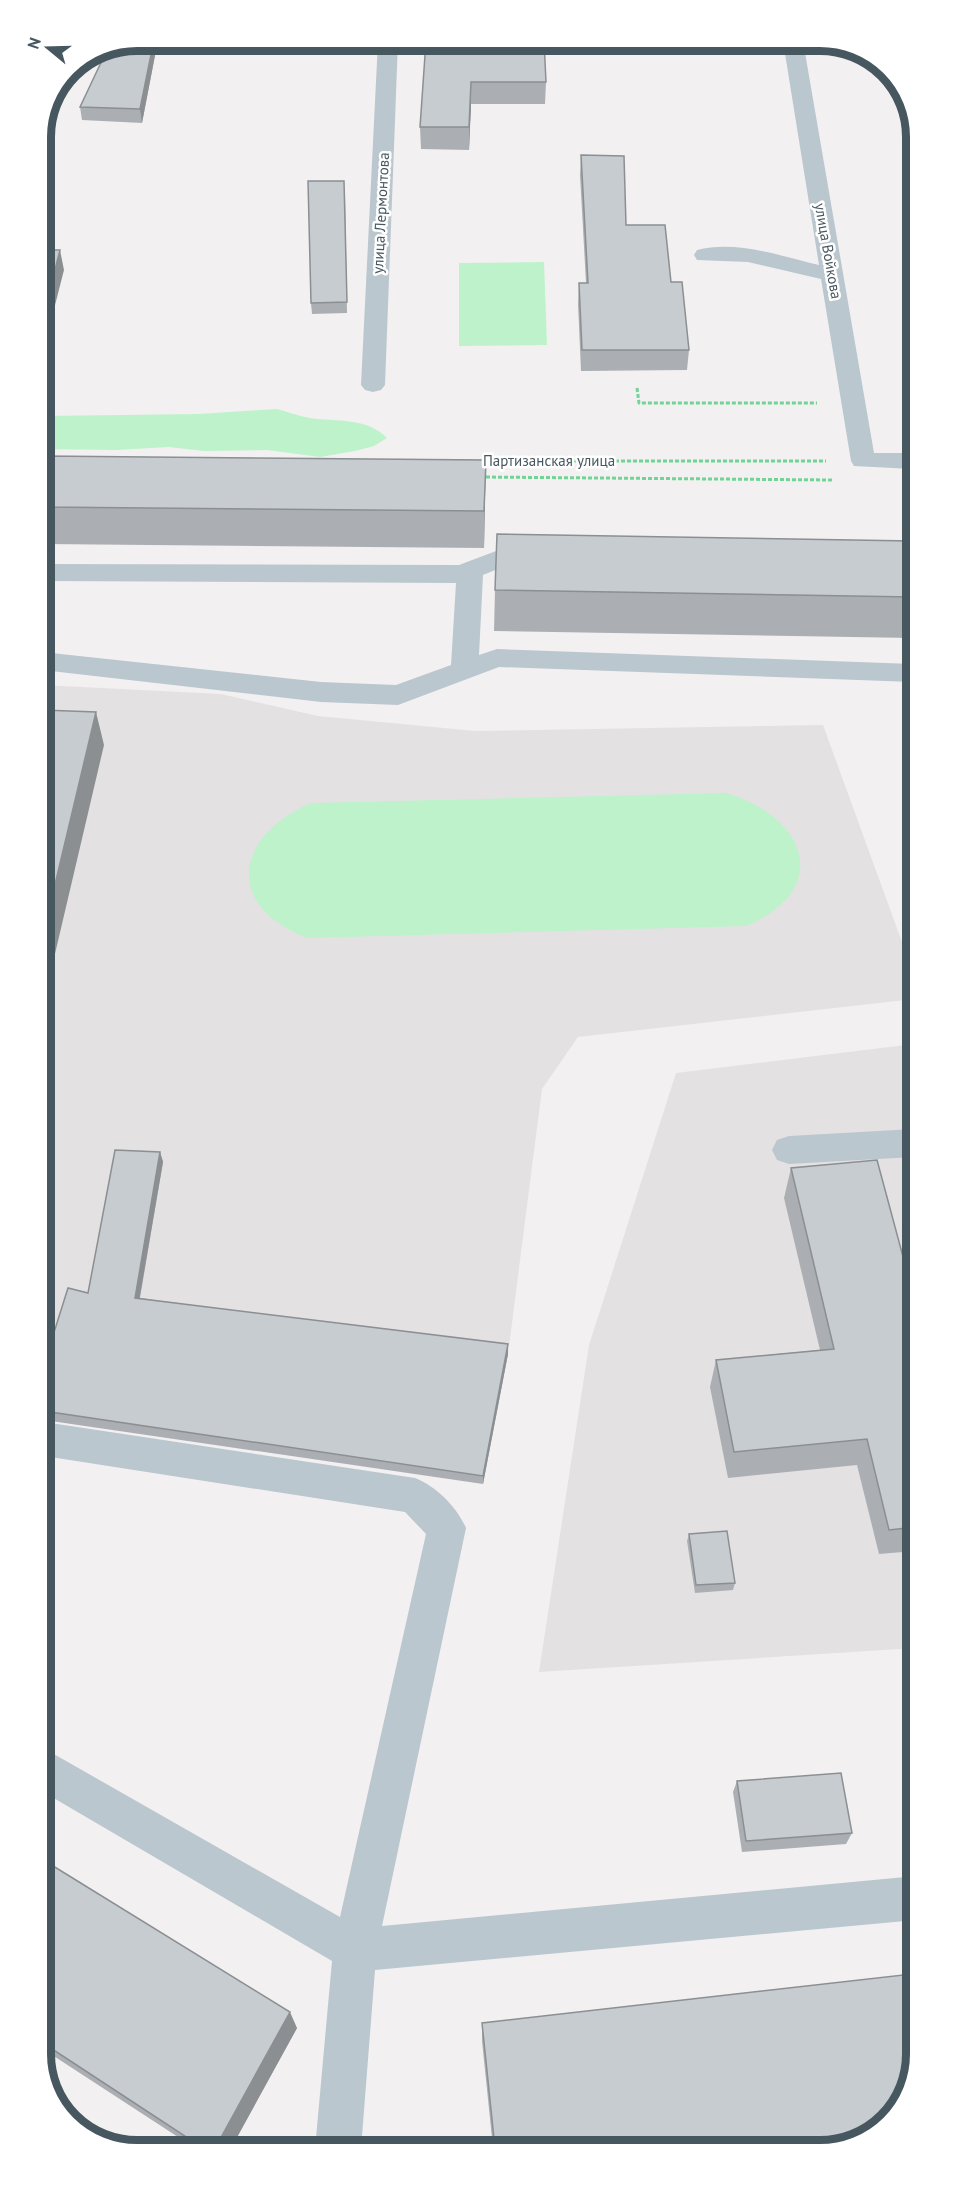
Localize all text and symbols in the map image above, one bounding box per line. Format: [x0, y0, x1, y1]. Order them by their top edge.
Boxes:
north arrow [18, 18, 78, 78]
text: N [23, 35, 45, 51]
street label: улица Лермонтова [368, 152, 393, 274]
street label: улица Войкова [811, 201, 846, 300]
street label: Партизанская улица [483, 451, 615, 470]

